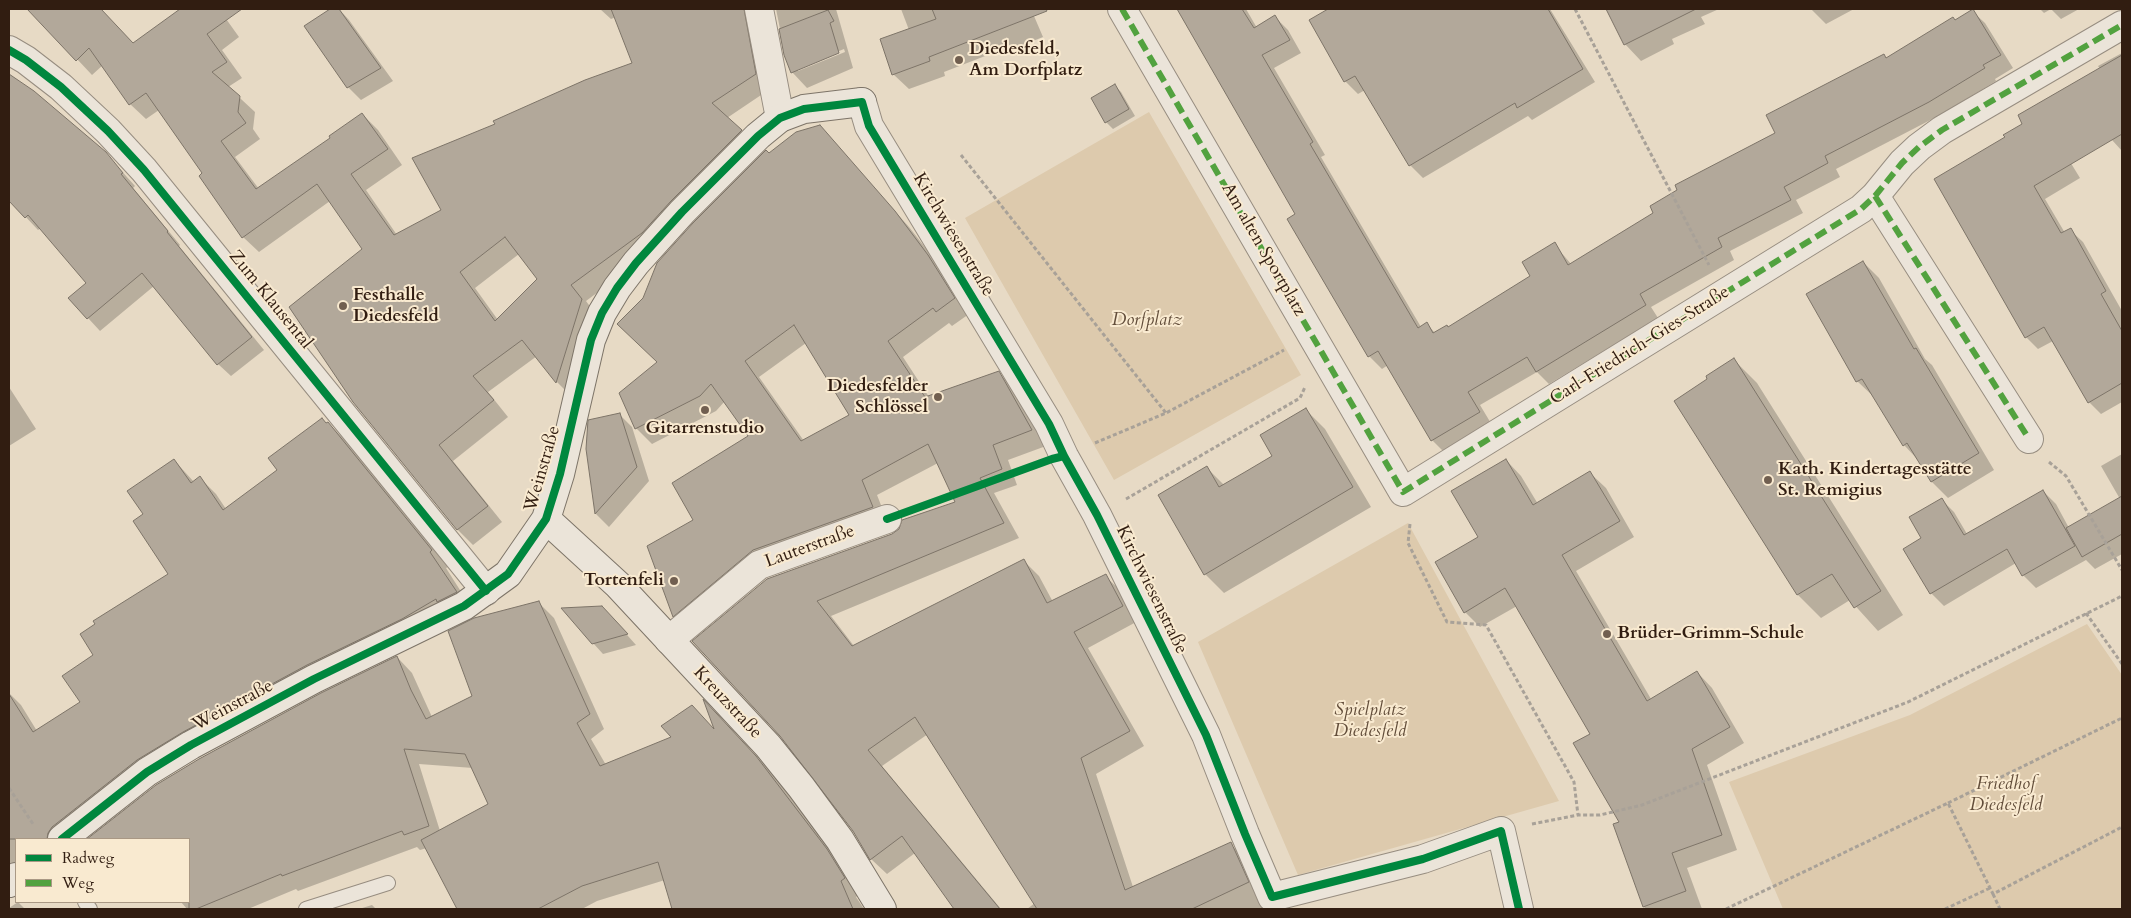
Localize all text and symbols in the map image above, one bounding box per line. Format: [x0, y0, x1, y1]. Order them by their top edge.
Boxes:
place label: Diedesfeld, Am Dorfplatz [969, 39, 1083, 82]
marker: Diedesfeld, Am Dorfplatz [953, 54, 965, 66]
street label: Kirchwiesenstraße [908, 169, 998, 301]
street label: Am alten Sportplatz [1216, 179, 1310, 321]
street label: Zum Klausental [224, 246, 316, 354]
street label: Carl-Friedrich-Gies-Straße [1546, 282, 1734, 410]
place label: Festhalle Diedesfeld [353, 285, 439, 328]
marker: Festhalle Diedesfeld [337, 300, 349, 312]
park label: Dorfplatz [1112, 310, 1182, 332]
place label: Diedesfelder Schlössel [827, 376, 928, 418]
marker: Diedesfelder Schlössel [932, 391, 944, 403]
marker: Gitarrenstudio [699, 404, 711, 416]
place label: Gitarrenstudio [646, 418, 764, 440]
street label: Weinstraße [520, 424, 566, 514]
place label: Kath. Kindertagesstätte St. Remigius [1778, 459, 1972, 502]
marker: Kath. Kindertagesstätte St. Remigius [1762, 474, 1774, 486]
street label: Lauterstraße [762, 521, 858, 573]
street label: Kirchwiesenstraße [1111, 522, 1191, 658]
place label: Tortenfeli [584, 570, 664, 592]
marker: Tortenfeli [668, 575, 680, 587]
place label: Brüder-Grimm-Schule [1617, 623, 1804, 645]
marker: Brüder-Grimm-Schule [1601, 628, 1613, 640]
street label: Kreuzstraße [688, 662, 766, 744]
street label: Weinstraße [189, 676, 277, 736]
park label: Spielplatz Diedesfeld [1333, 700, 1407, 742]
park label: Friedhof Diedesfeld [1969, 774, 2043, 816]
legend [15, 838, 190, 903]
text: Radweg [62, 848, 114, 868]
text: Weg [62, 873, 94, 893]

